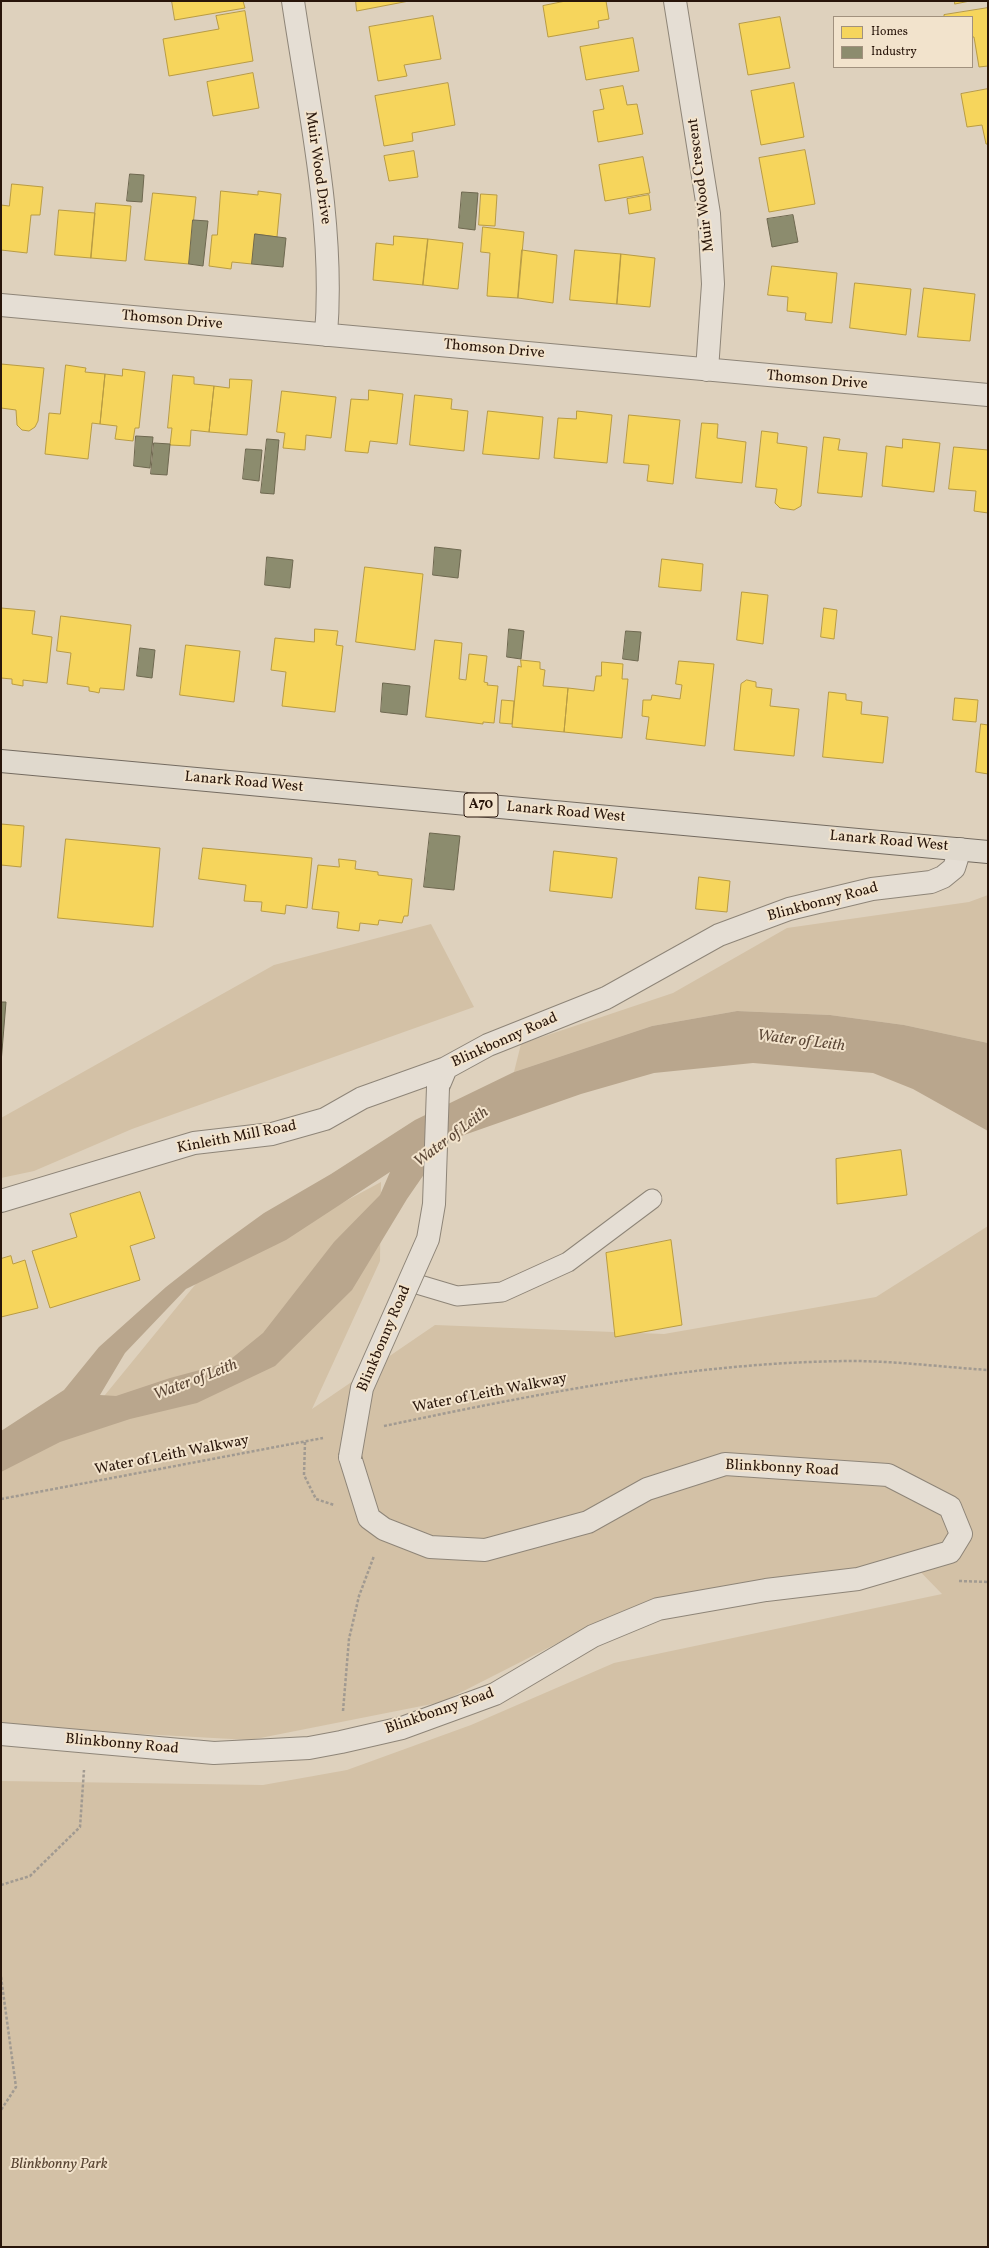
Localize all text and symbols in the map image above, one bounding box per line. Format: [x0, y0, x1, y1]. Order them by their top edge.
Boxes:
legend [833, 16, 973, 68]
text: Homes [871, 24, 908, 40]
text: Industry [871, 44, 917, 60]
street label: Muir Wood Drive [300, 110, 334, 226]
street label: Muir Wood Crescent [685, 117, 719, 253]
street label: Thomson Drive [121, 308, 223, 334]
street label: Thomson Drive [443, 337, 545, 363]
street label: Thomson Drive [766, 368, 868, 394]
street label: Lanark Road West [184, 769, 304, 797]
road number: A70 [464, 793, 498, 817]
street label: Lanark Road West [506, 799, 626, 827]
street label: Lanark Road West [829, 828, 949, 856]
street label: Blinkbonny Road [766, 880, 880, 926]
street label: Blinkbonny Road [449, 1010, 561, 1072]
water label: Water of Leith [756, 1027, 846, 1057]
water label: Water of Leith [411, 1104, 493, 1172]
street label: Kinleith Mill Road [176, 1118, 298, 1158]
street label: Blinkbonny Road [354, 1283, 416, 1395]
water label: Water of Leith [151, 1356, 241, 1406]
street label: Water of Leith Walkway [411, 1370, 569, 1418]
street label: Water of Leith Walkway [93, 1432, 251, 1480]
street label: Blinkbonny Road [725, 1457, 839, 1481]
street label: Blinkbonny Road [383, 1685, 497, 1739]
street label: Blinkbonny Road [64, 1731, 180, 1759]
park label: Blinkbonny Park [10, 2156, 108, 2174]

